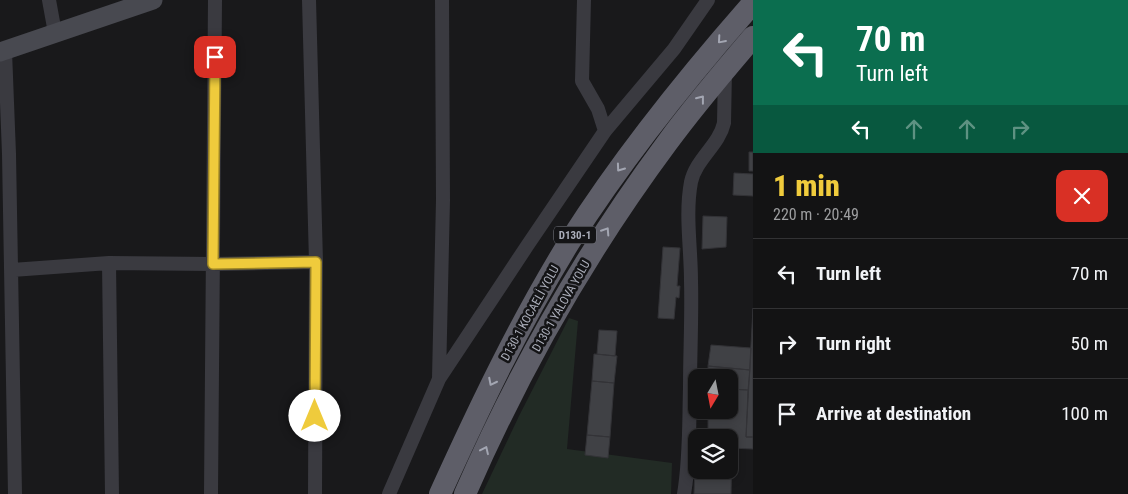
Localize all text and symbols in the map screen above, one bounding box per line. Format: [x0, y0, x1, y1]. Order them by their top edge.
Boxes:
text: 70 m [856, 19, 925, 60]
icon: left [773, 20, 838, 85]
one-way arrow [718, 34, 726, 43]
pin [194, 36, 236, 78]
icon: arrive [201, 43, 229, 71]
text: Turn left [856, 61, 928, 86]
one-way arrow [695, 96, 703, 105]
icon: left [847, 115, 875, 143]
icon: ahead [900, 115, 928, 143]
icon: ahead [953, 115, 981, 143]
icon: right [1006, 115, 1034, 143]
one-way arrow [617, 162, 626, 172]
text: 1 min [773, 168, 840, 203]
button: close [1056, 170, 1108, 222]
text: 220 m · 20:49 [773, 205, 859, 224]
road number: D130-1 [554, 226, 596, 244]
one-way arrow [600, 228, 609, 237]
street label: D130-1 YALOVA YOLU [529, 258, 593, 354]
icon: left [773, 260, 801, 288]
street label: D130-1 KOCAELİ YOLU [497, 262, 562, 363]
text: Turn left [816, 262, 881, 285]
text: 70 m [1071, 262, 1108, 285]
icon: right [773, 330, 801, 358]
text: Turn right [816, 332, 891, 355]
text: 50 m [1071, 332, 1108, 355]
north arrow [688, 369, 738, 419]
map controls [688, 369, 738, 479]
one-way arrow [488, 377, 498, 386]
position arrow [288, 389, 340, 441]
icon: arrive [773, 400, 801, 428]
text: Arrive at destination [816, 402, 971, 425]
text: 100 m [1061, 402, 1108, 425]
button: layers [688, 429, 738, 479]
one-way arrow [478, 446, 488, 455]

